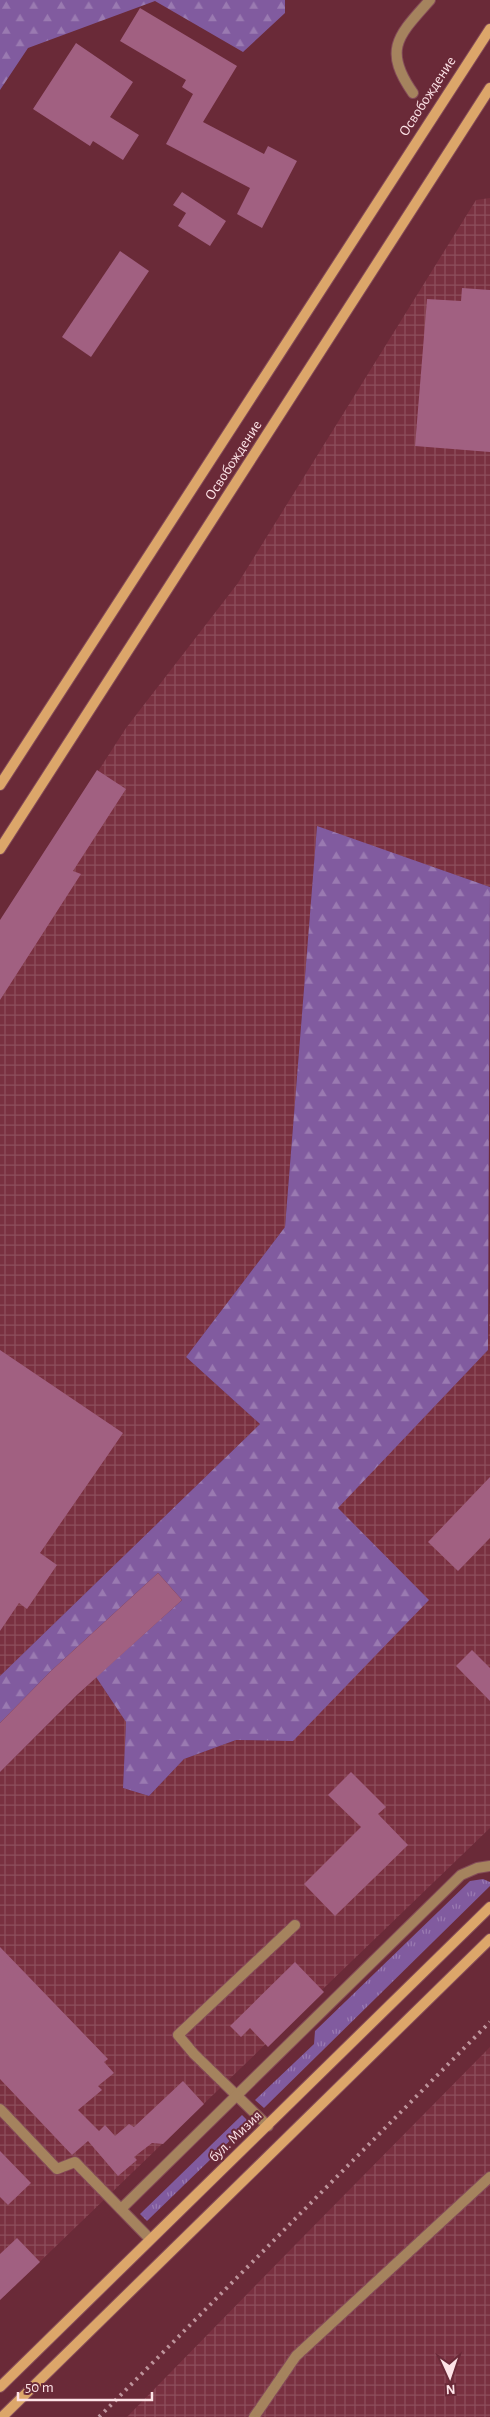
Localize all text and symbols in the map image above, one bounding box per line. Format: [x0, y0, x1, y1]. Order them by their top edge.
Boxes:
street label: Освобождение [396, 54, 459, 139]
street label: Освобождение [202, 418, 265, 503]
street label: бул. Мизия [206, 2108, 265, 2165]
north arrow [425, 2352, 475, 2402]
scale bar [18, 2370, 151, 2402]
text: 50 m [25, 2380, 54, 2395]
text: N [445, 2382, 456, 2396]

